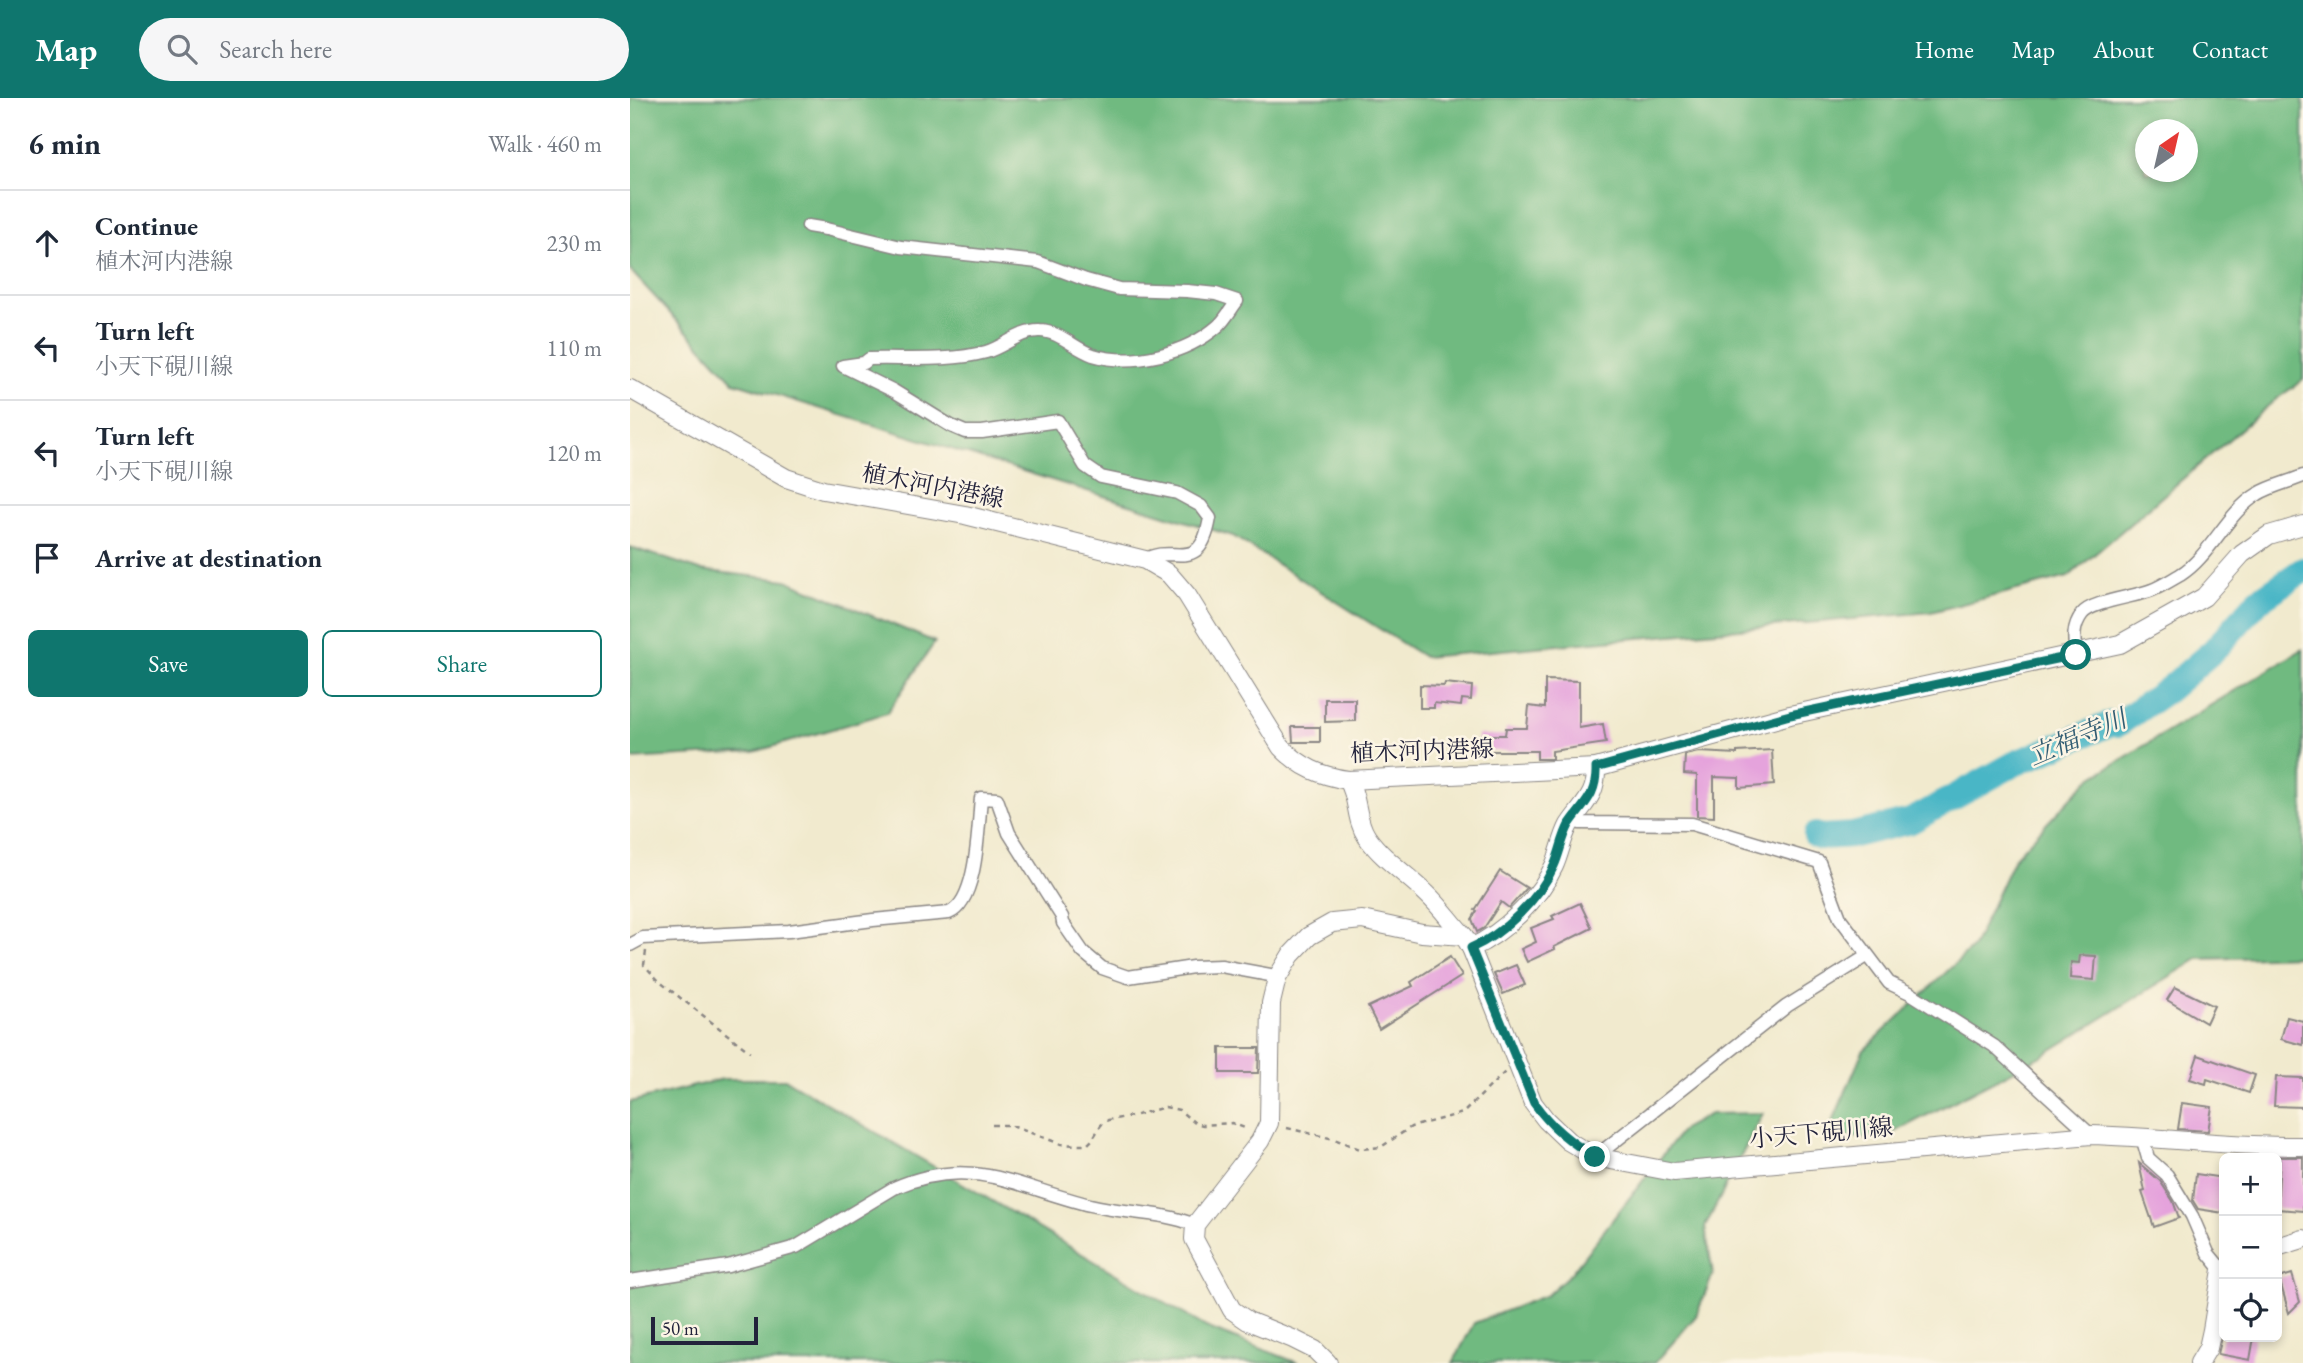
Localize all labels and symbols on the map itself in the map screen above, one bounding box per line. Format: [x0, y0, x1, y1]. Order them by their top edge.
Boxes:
north arrow [2135, 119, 2198, 182]
street label: 植木河内港線 [859, 457, 1007, 514]
route start [2060, 639, 2091, 670]
water label: 立福寺川 [2022, 700, 2134, 773]
street label: 植木河内港線 [1349, 732, 1494, 769]
street label: 小天下硯川線 [1748, 1111, 1894, 1154]
route end [1579, 1141, 1610, 1172]
scale bar [651, 1314, 758, 1346]

